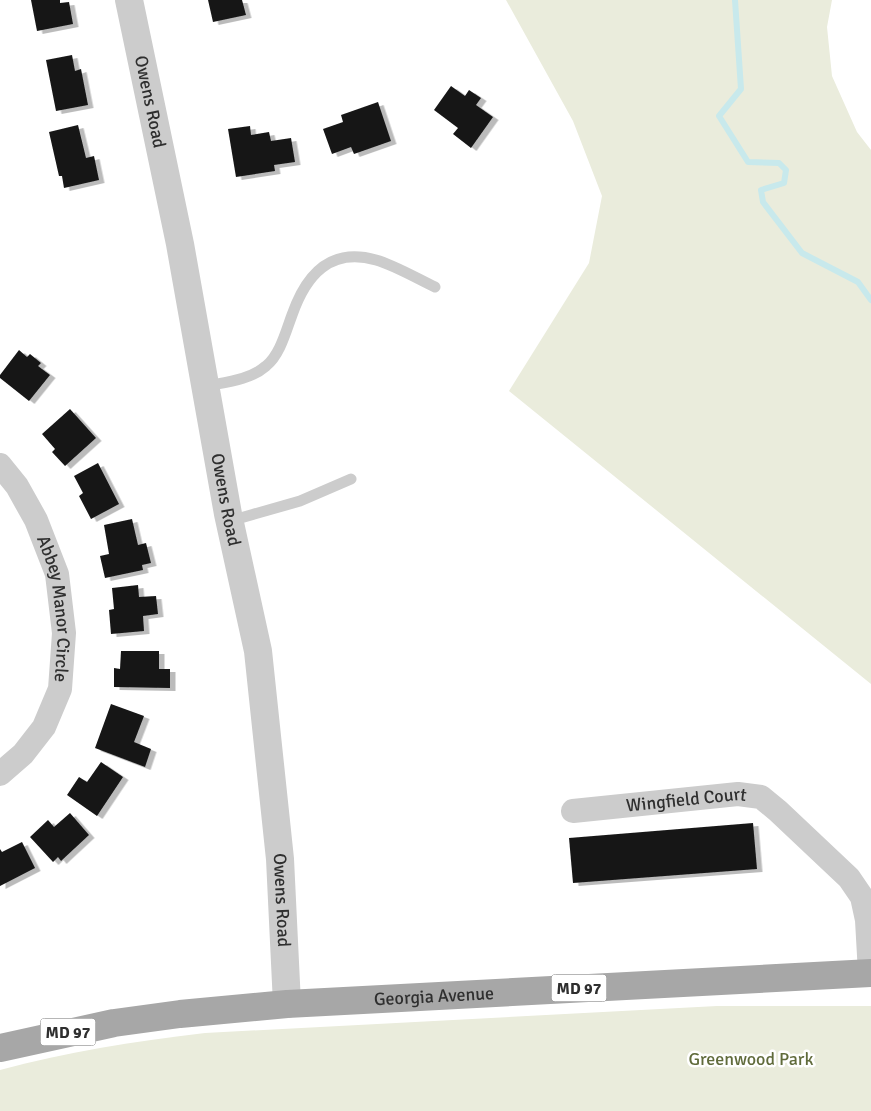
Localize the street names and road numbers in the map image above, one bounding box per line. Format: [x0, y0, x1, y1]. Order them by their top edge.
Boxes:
street label: Owens Road [130, 54, 171, 150]
street label: Owens Road [206, 452, 246, 548]
street label: Abbey Manor Circle [32, 532, 75, 683]
street label: Wingfield Court [625, 783, 748, 816]
street label: Owens Road [269, 853, 295, 947]
road number: MD 97 [552, 974, 606, 1001]
street label: Georgia Avenue [373, 982, 495, 1010]
road number: MD 97 [40, 1019, 96, 1046]

